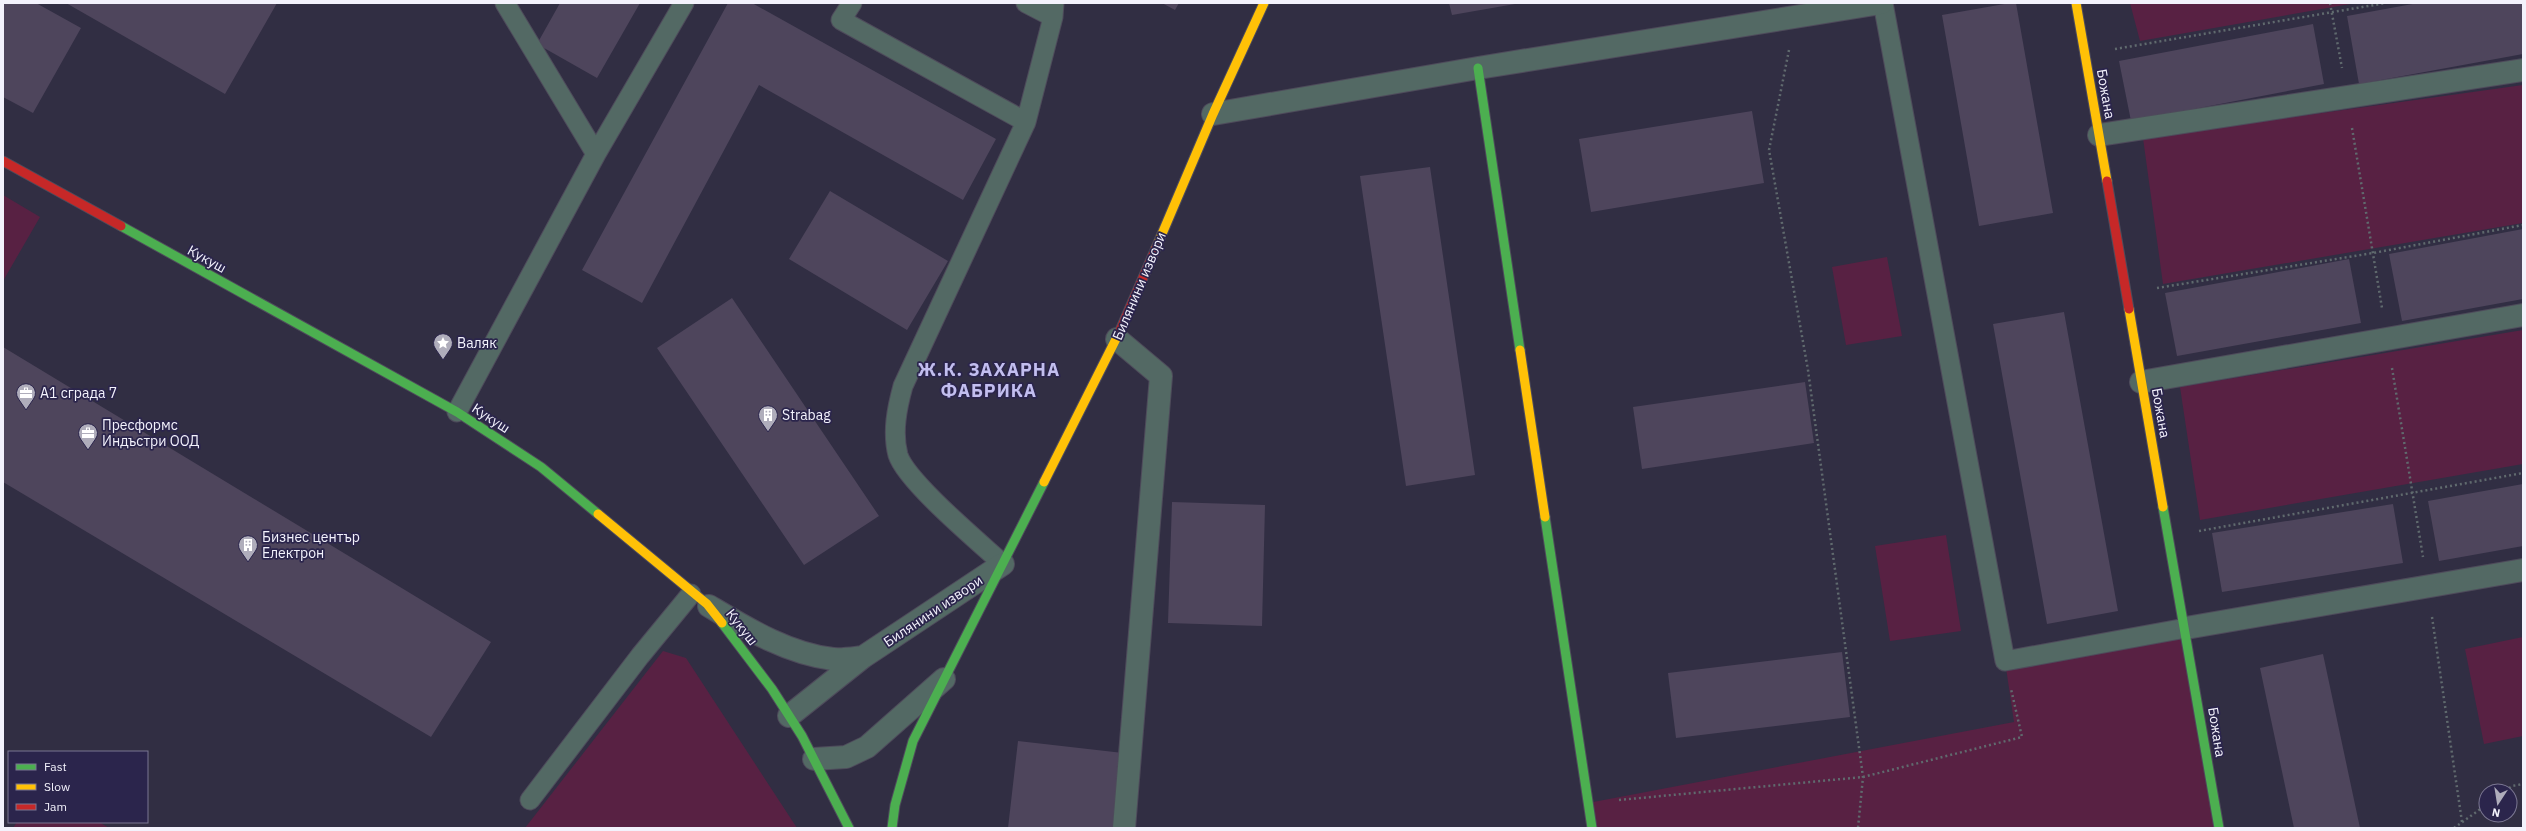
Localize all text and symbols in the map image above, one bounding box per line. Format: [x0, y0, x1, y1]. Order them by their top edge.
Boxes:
street label: Божана [2093, 68, 2119, 121]
street label: Билянини извори [1108, 229, 1170, 343]
street label: Кукуш [184, 241, 230, 277]
place icon: Валяк [432, 332, 454, 360]
place label: Валяк [457, 334, 497, 352]
district label: Ж.К. ЗАХАРНА ФАБРИКА [918, 358, 1060, 402]
office icon: А1 сграда 7 [15, 382, 37, 410]
place label: А1 сграда 7 [40, 384, 117, 402]
street label: Божана [2148, 387, 2174, 440]
street label: Кукуш [469, 399, 513, 437]
building icon: Strabag [757, 404, 779, 432]
place label: Strabag [782, 406, 831, 424]
place label: Пресформс Индъстри ООД [102, 416, 199, 450]
office icon: Пресформс Индъстри ООД [77, 422, 99, 450]
place label: Бизнес център Електрон [262, 528, 360, 562]
building icon: Бизнес център Електрон [237, 534, 259, 562]
street label: Билянини извори [880, 571, 986, 651]
street label: Кукуш [722, 605, 762, 649]
street label: Божана [2204, 706, 2230, 759]
legend [8, 751, 148, 823]
text: Fast [44, 759, 67, 774]
text: Slow [44, 779, 70, 794]
north arrow [2478, 783, 2518, 823]
text: Jam [44, 799, 67, 814]
text: N [2491, 805, 2501, 820]

